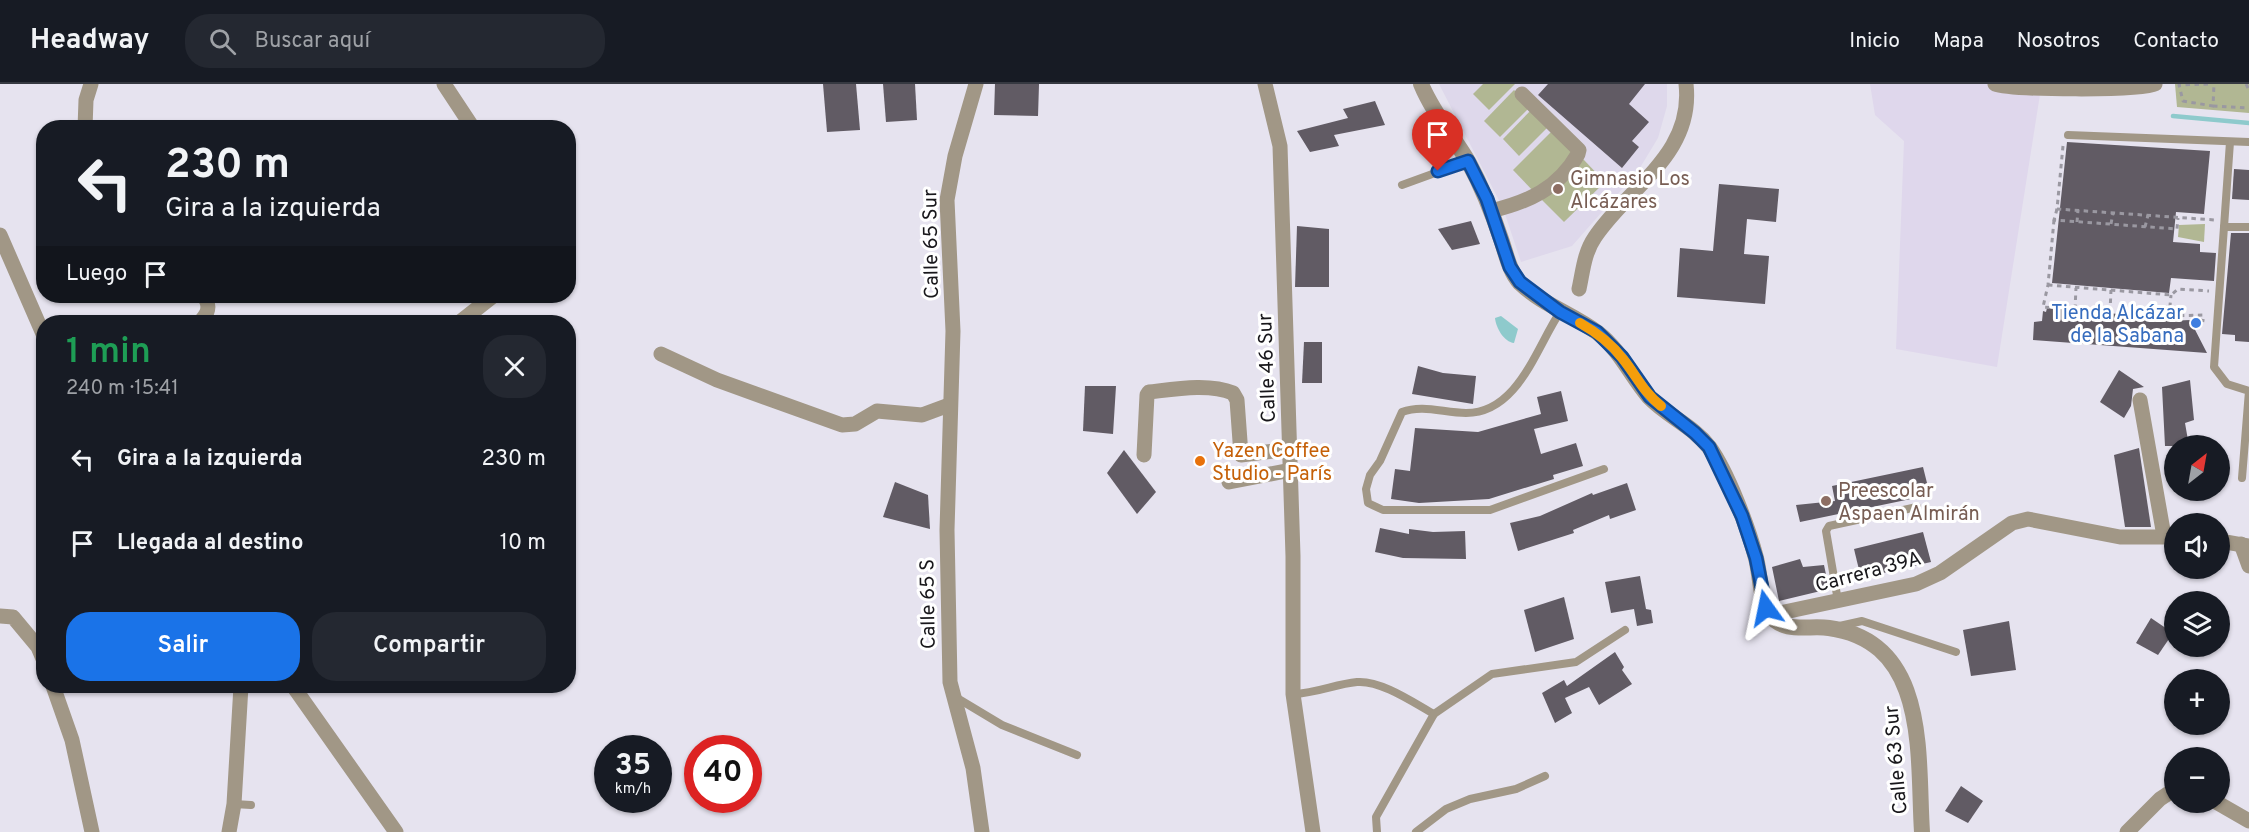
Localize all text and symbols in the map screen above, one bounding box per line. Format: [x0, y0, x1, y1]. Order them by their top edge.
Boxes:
search box [185, 14, 605, 68]
text: Headway [30, 23, 149, 59]
icon: search [206, 25, 239, 58]
text: Buscar aquí [254, 28, 370, 55]
text: Inicio [1849, 28, 1900, 55]
text: Mapa [1933, 28, 1984, 55]
text: Nosotros [2017, 28, 2100, 55]
text: Contacto [2133, 28, 2219, 55]
pin [1412, 109, 1463, 171]
icon: arrive [1421, 118, 1454, 151]
text: 230 m [165, 140, 290, 193]
icon: left [66, 144, 144, 222]
place label: Gimnasio Los Alcázares [1570, 167, 1690, 216]
marker: Gimnasio Los Alcázares [1551, 182, 1565, 196]
street label: Calle 65 Sur [918, 189, 946, 299]
text: Gira a la izquierda [165, 192, 381, 226]
icon: arrive [139, 258, 172, 291]
text: Luego [66, 261, 127, 288]
place label: Tienda Alcázar de la Sabana [2051, 301, 2184, 350]
street label: Calle 46 Sur [1253, 312, 1283, 423]
marker: Tienda Alcázar de la Sabana [2189, 316, 2203, 330]
text: 1 min [66, 330, 151, 376]
button: close [483, 335, 546, 398]
text: 240 m · 15:41 [66, 376, 179, 402]
north arrow [2164, 435, 2230, 501]
map controls [2164, 435, 2230, 813]
place label: Yazen Coffee Studio - París [1212, 439, 1332, 488]
icon: left [66, 443, 99, 476]
text: Gira a la izquierda [117, 446, 303, 473]
text: 230 m [482, 446, 546, 473]
marker: Yazen Coffee Studio - París [1193, 454, 1207, 468]
place label: Preescolar Aspaen Almirán [1838, 479, 1980, 528]
marker: Preescolar Aspaen Almirán [1819, 494, 1833, 508]
button: sound [2164, 513, 2230, 579]
icon: arrive [66, 527, 99, 560]
text: Llegada al destino [117, 530, 303, 557]
text: 10 m [500, 530, 546, 557]
street label: Carrera 39A [1813, 546, 1924, 600]
street label: Calle 65 S [915, 559, 943, 649]
position arrow [1734, 576, 1798, 640]
button: layers [2164, 591, 2230, 657]
button: Salir [66, 612, 300, 681]
button: Compartir [312, 612, 546, 681]
button: + [2164, 669, 2230, 735]
street label: Calle 63 Sur [1879, 704, 1915, 815]
speed limit sign: 40 [684, 735, 762, 813]
button: − [2164, 747, 2230, 813]
text: 35 [615, 748, 651, 785]
text: km/h [615, 780, 651, 799]

